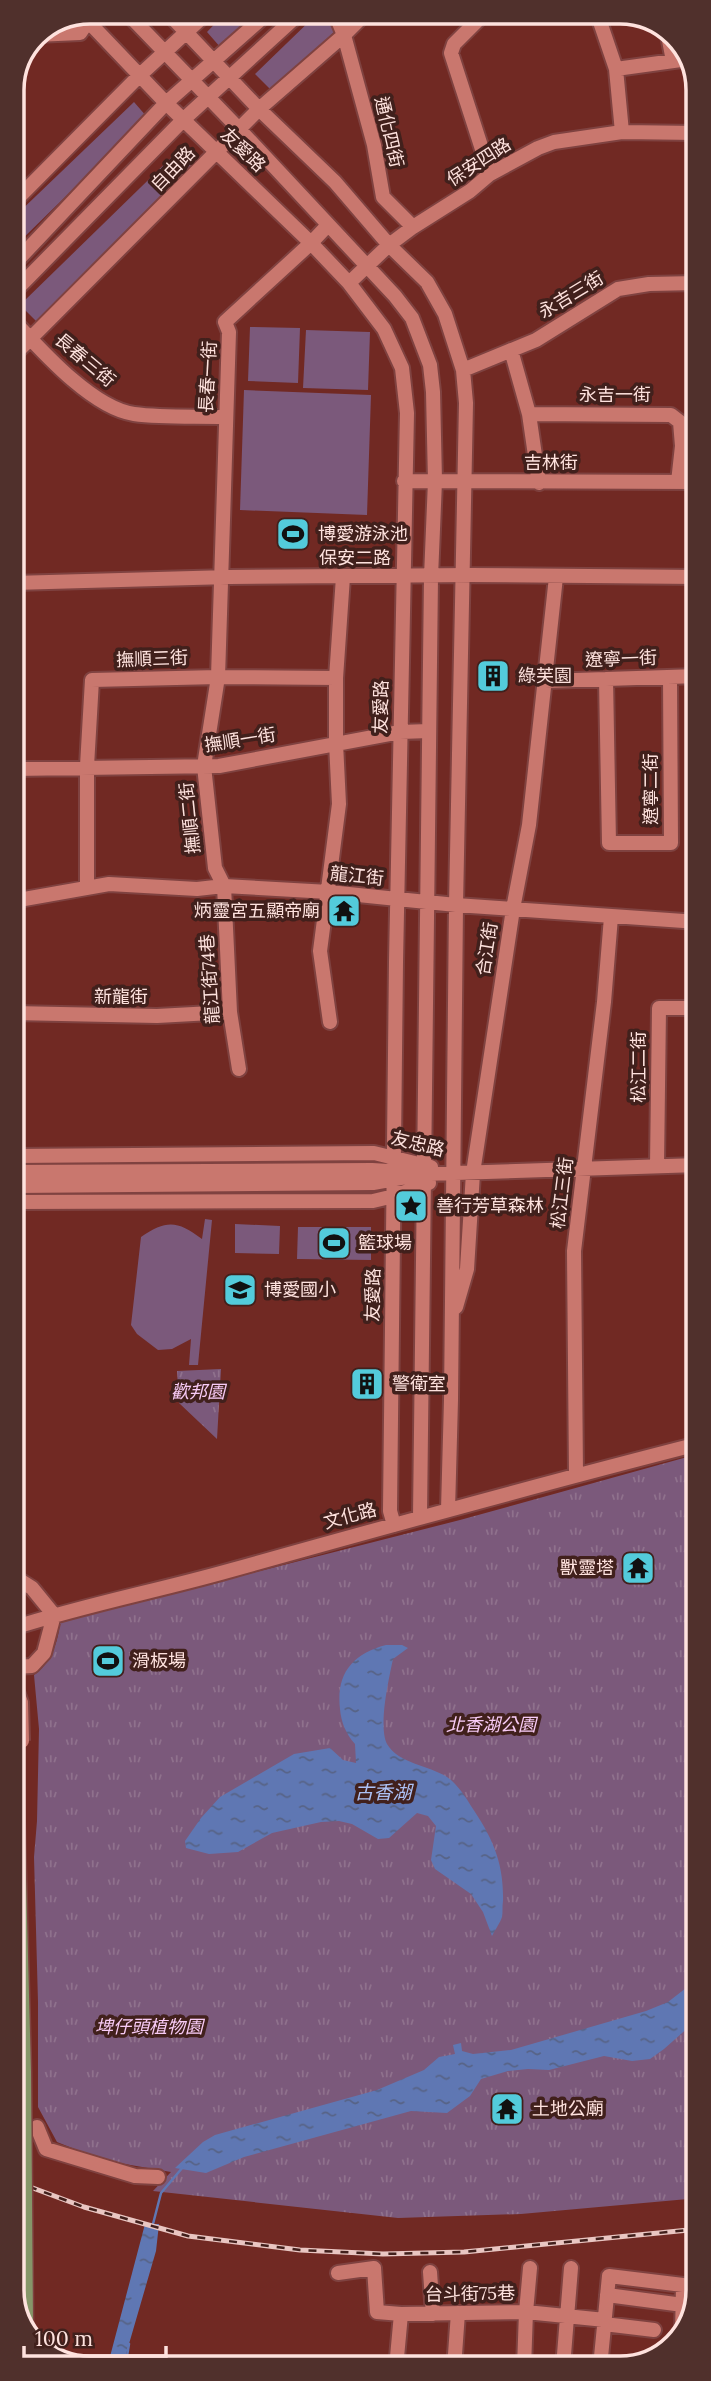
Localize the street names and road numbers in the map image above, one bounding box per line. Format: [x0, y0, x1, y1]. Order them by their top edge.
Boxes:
street label: 通化四街 [370, 94, 409, 170]
street label: 友愛路 [216, 123, 271, 177]
street label: 保安四路 [442, 132, 515, 191]
street label: 自由路 [146, 141, 200, 196]
street label: 永吉三街 [534, 266, 608, 323]
street label: 長春三街 [50, 328, 120, 392]
street label: 長春一街 [194, 340, 221, 414]
street label: 永吉一街 [579, 383, 651, 406]
street label: 吉林街 [524, 451, 578, 474]
street label: 保安二路 [319, 546, 391, 569]
street label: 撫順三街 [116, 646, 188, 671]
street label: 遼寧一街 [585, 646, 657, 671]
street label: 友愛路 [369, 680, 392, 734]
street label: 撫順一街 [203, 723, 277, 756]
street label: 遼寧二街 [639, 753, 662, 825]
street label: 撫順二街 [174, 781, 205, 855]
street label: 龍江街 [329, 861, 385, 890]
street label: 合江街 [471, 920, 502, 977]
street label: 龍江街74巷 [195, 933, 224, 1025]
street label: 新龍街 [94, 985, 148, 1008]
street label: 松江二街 [627, 1031, 650, 1103]
street label: 友忠路 [389, 1126, 447, 1161]
street label: 松江三街 [546, 1156, 577, 1230]
street label: 友愛路 [361, 1268, 384, 1322]
street label: 文化路 [321, 1497, 379, 1534]
street label: 台斗街75巷 [425, 2281, 515, 2306]

